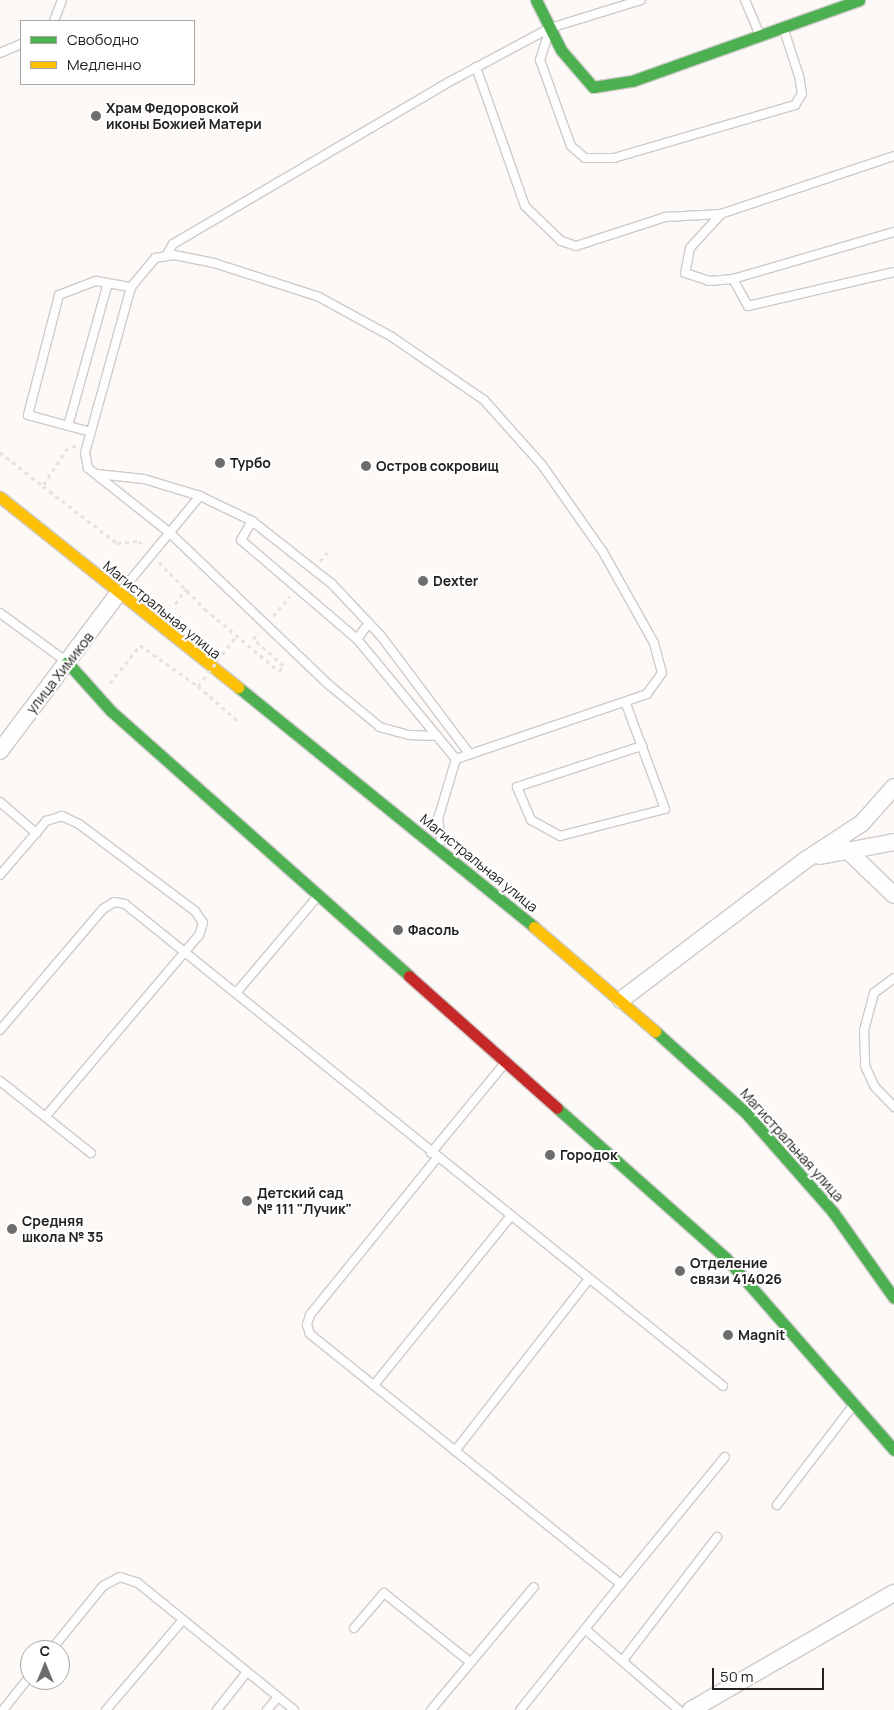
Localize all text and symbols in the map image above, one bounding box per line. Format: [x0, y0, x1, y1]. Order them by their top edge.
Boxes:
legend [20, 20, 195, 85]
text: Свободно [67, 29, 139, 50]
text: Медленно [67, 54, 141, 75]
place label: Храм Федоровской иконы Божией Матери [106, 100, 262, 132]
marker: Храм Федоровской иконы Божией Матери [90, 110, 102, 122]
place label: Турбо [230, 455, 271, 471]
marker: Турбо [214, 457, 226, 469]
place label: Остров сокровищ [376, 458, 498, 474]
marker: Остров сокровищ [360, 460, 372, 472]
street label: Магистральная улица [100, 557, 224, 663]
place label: Dexter [433, 573, 478, 589]
marker: Dexter [417, 575, 429, 587]
street label: улица Химиков [23, 629, 97, 717]
street label: Магистральная улица [417, 810, 541, 916]
place label: Фасоль [408, 922, 459, 938]
marker: Фасоль [392, 924, 404, 936]
street label: Магистральная улица [737, 1085, 847, 1205]
place label: Городок [560, 1147, 617, 1163]
marker: Городок [544, 1149, 556, 1161]
place label: Детский сад № 111 "Лучик" [257, 1185, 352, 1218]
marker: Детский сад № 111 "Лучик" [241, 1195, 253, 1207]
place label: Средняя школа № 35 [22, 1213, 103, 1246]
marker: Средняя школа № 35 [6, 1223, 18, 1235]
place label: Отделение связи 414026 [690, 1255, 782, 1288]
marker: Отделение связи 414026 [674, 1265, 686, 1277]
place label: Magnit [738, 1327, 785, 1343]
marker: Magnit [722, 1329, 734, 1341]
north arrow [20, 1640, 70, 1690]
text: С [40, 1641, 50, 1660]
scale bar [714, 1658, 826, 1690]
text: 50 m [720, 1666, 754, 1687]

